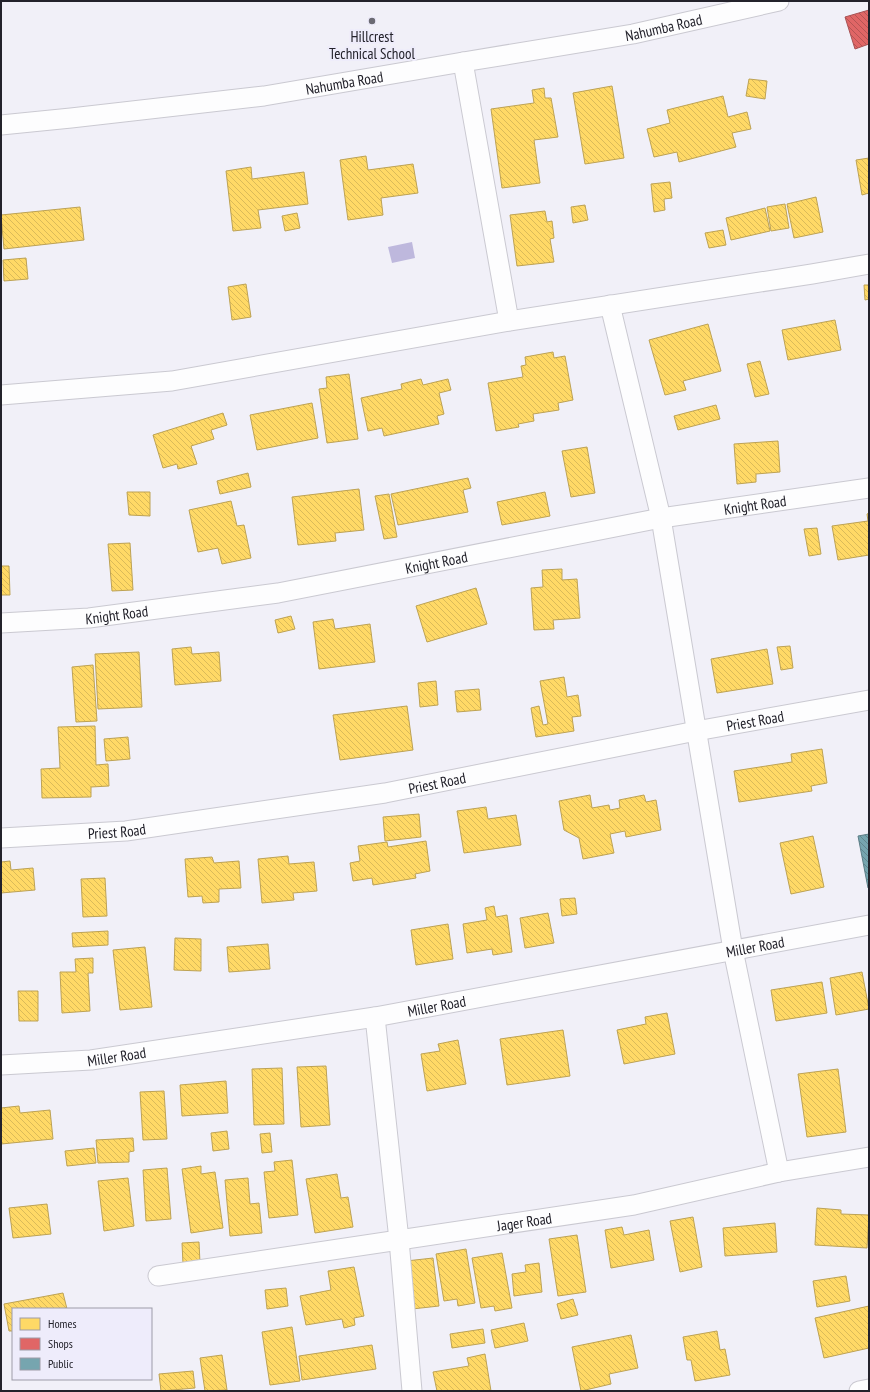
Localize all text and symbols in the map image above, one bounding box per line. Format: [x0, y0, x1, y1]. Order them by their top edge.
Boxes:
street label: Nahumba Road [624, 9, 704, 45]
marker: Hillcrest Technical School [367, 16, 377, 26]
place label: Hillcrest Technical School [329, 27, 415, 63]
street label: Nahumba Road [304, 66, 384, 98]
street label: Knight Road [722, 491, 787, 518]
street label: Knight Road [403, 547, 469, 577]
street label: Knight Road [85, 601, 149, 628]
street label: Priest Road [725, 706, 785, 735]
street label: Priest Road [407, 768, 467, 798]
street label: Priest Road [87, 819, 147, 843]
street label: Miller Road [724, 931, 786, 961]
street label: Miller Road [406, 991, 467, 1020]
street label: Miller Road [86, 1042, 147, 1070]
street label: Jager Road [495, 1208, 553, 1235]
legend [12, 1308, 152, 1380]
text: Homes [48, 1316, 76, 1331]
text: Shops [48, 1336, 73, 1351]
text: Public [48, 1356, 74, 1371]

